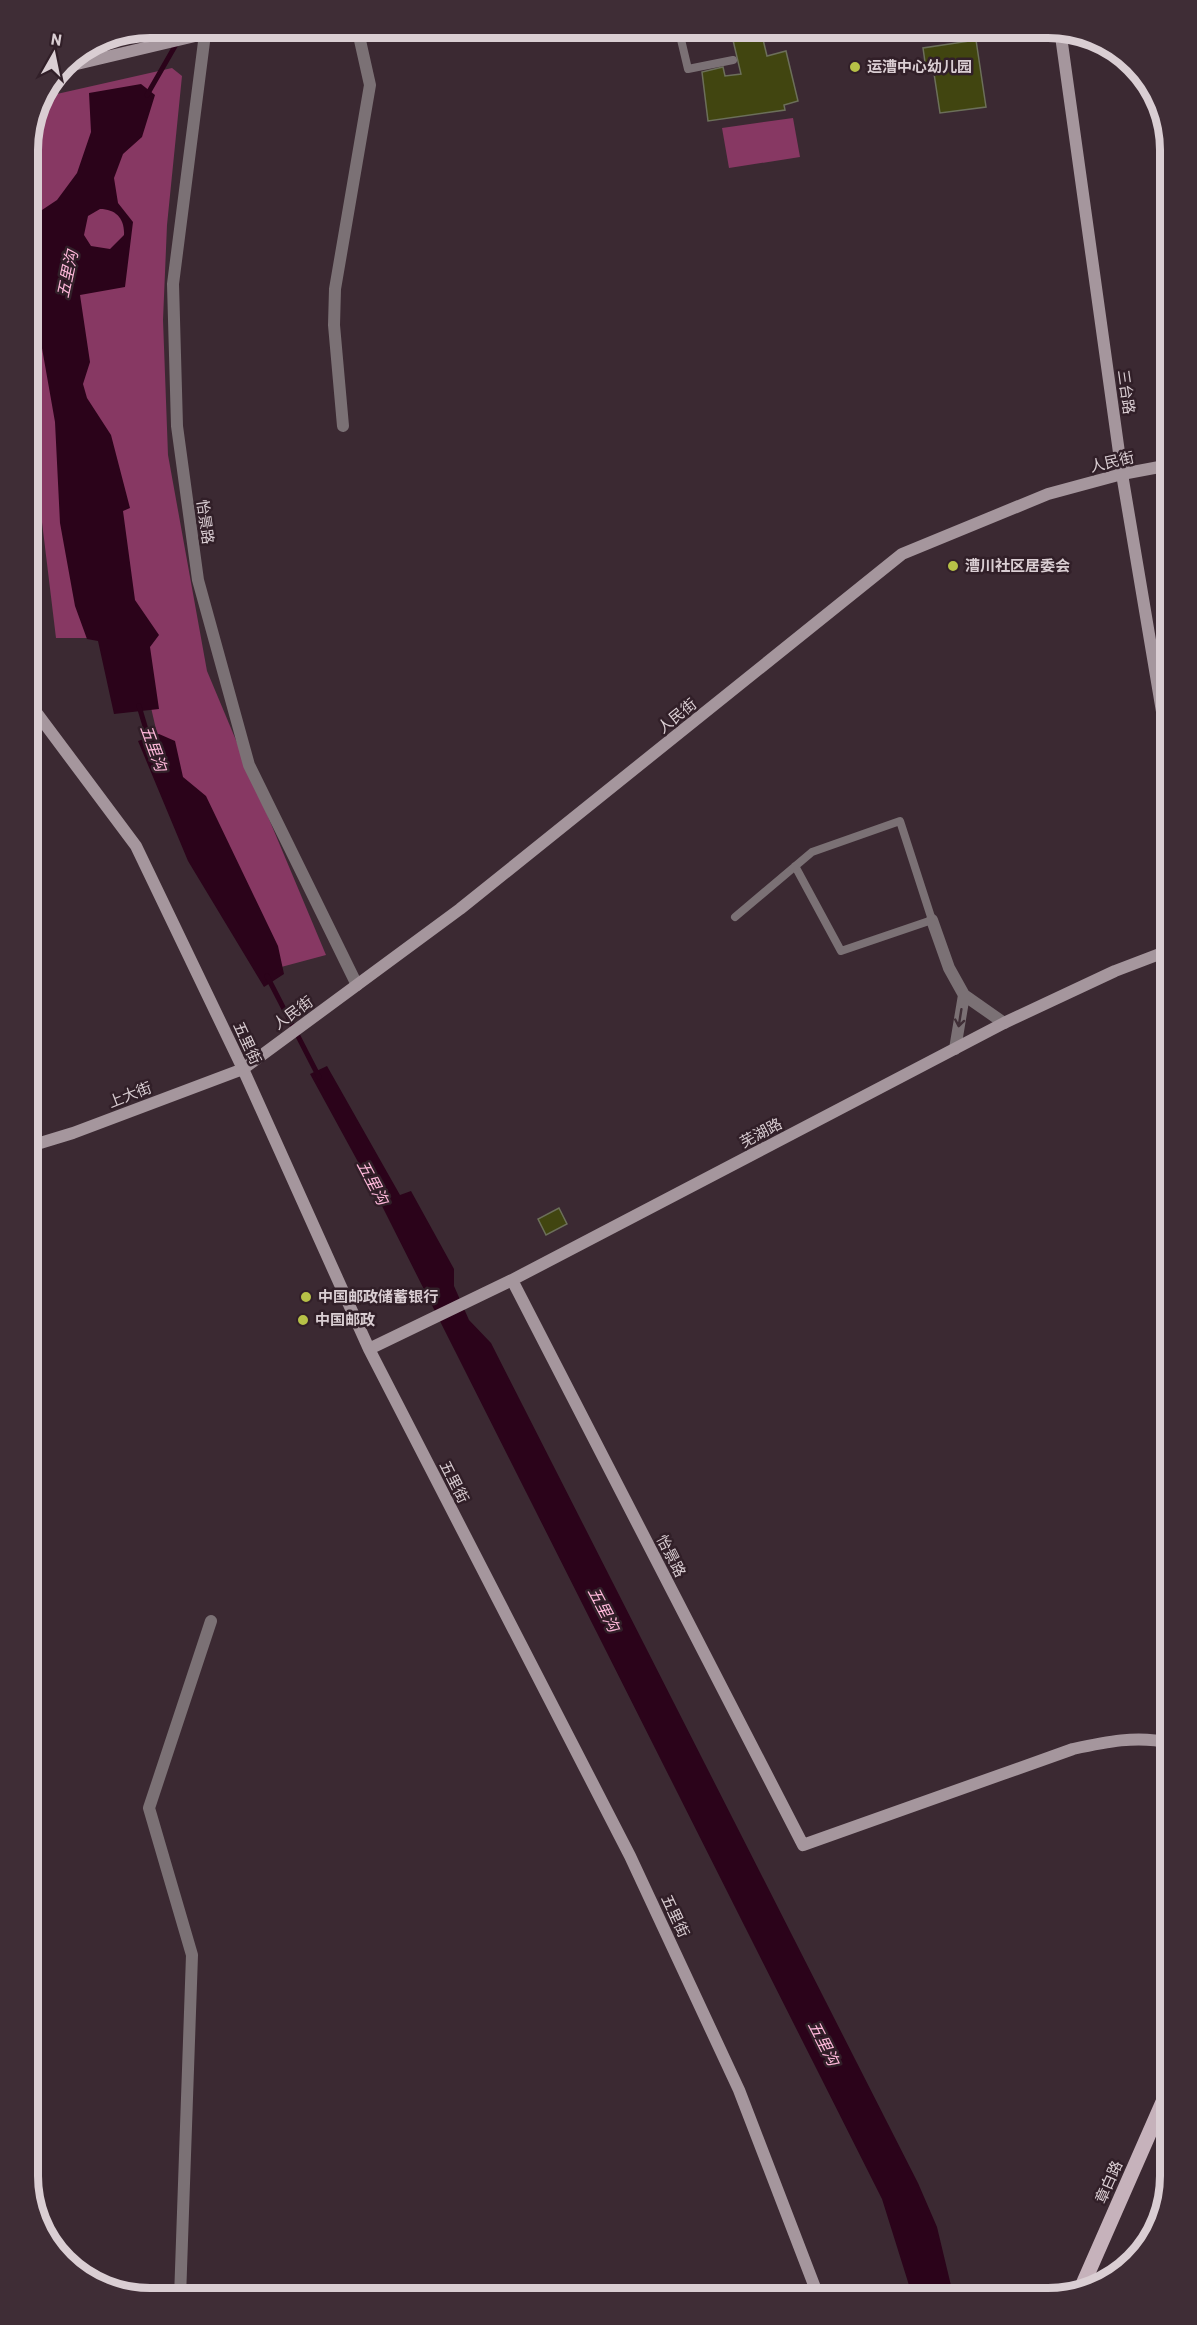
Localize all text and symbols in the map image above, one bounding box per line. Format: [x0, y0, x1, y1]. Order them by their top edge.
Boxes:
north arrow [24, 24, 84, 84]
text: N [50, 28, 63, 49]
place label: 运漕中心幼儿园 [867, 57, 972, 75]
marker: 运漕中心幼儿园 [848, 60, 862, 74]
water label: 五里沟 [52, 246, 81, 299]
street label: 三台路 [1115, 368, 1139, 415]
street label: 人民街 [1088, 447, 1136, 475]
street label: 怡景路 [194, 498, 218, 545]
place label: 漕川社区居委会 [965, 556, 1070, 574]
marker: 漕川社区居委会 [946, 559, 960, 573]
street label: 人民街 [653, 694, 700, 736]
water label: 五里沟 [137, 722, 172, 776]
street label: 人民街 [269, 992, 316, 1033]
one-way arrow [954, 1008, 965, 1028]
street label: 五里街 [230, 1018, 266, 1067]
street label: 上大街 [105, 1078, 154, 1111]
street label: 芜湖路 [736, 1114, 785, 1151]
water label: 五里沟 [354, 1156, 394, 1209]
place label: 中国邮政储蓄银行 [318, 1287, 438, 1305]
marker: 中国邮政储蓄银行 [299, 1290, 313, 1304]
place label: 中国邮政 [315, 1310, 375, 1328]
marker: 中国邮政 [296, 1313, 310, 1327]
street label: 五里街 [437, 1457, 473, 1506]
street label: 怡景路 [654, 1531, 690, 1580]
water label: 五里沟 [585, 1583, 625, 1636]
street label: 五里街 [658, 1891, 694, 1940]
water label: 五里沟 [805, 2017, 845, 2070]
street label: 章白路 [1091, 2157, 1125, 2206]

